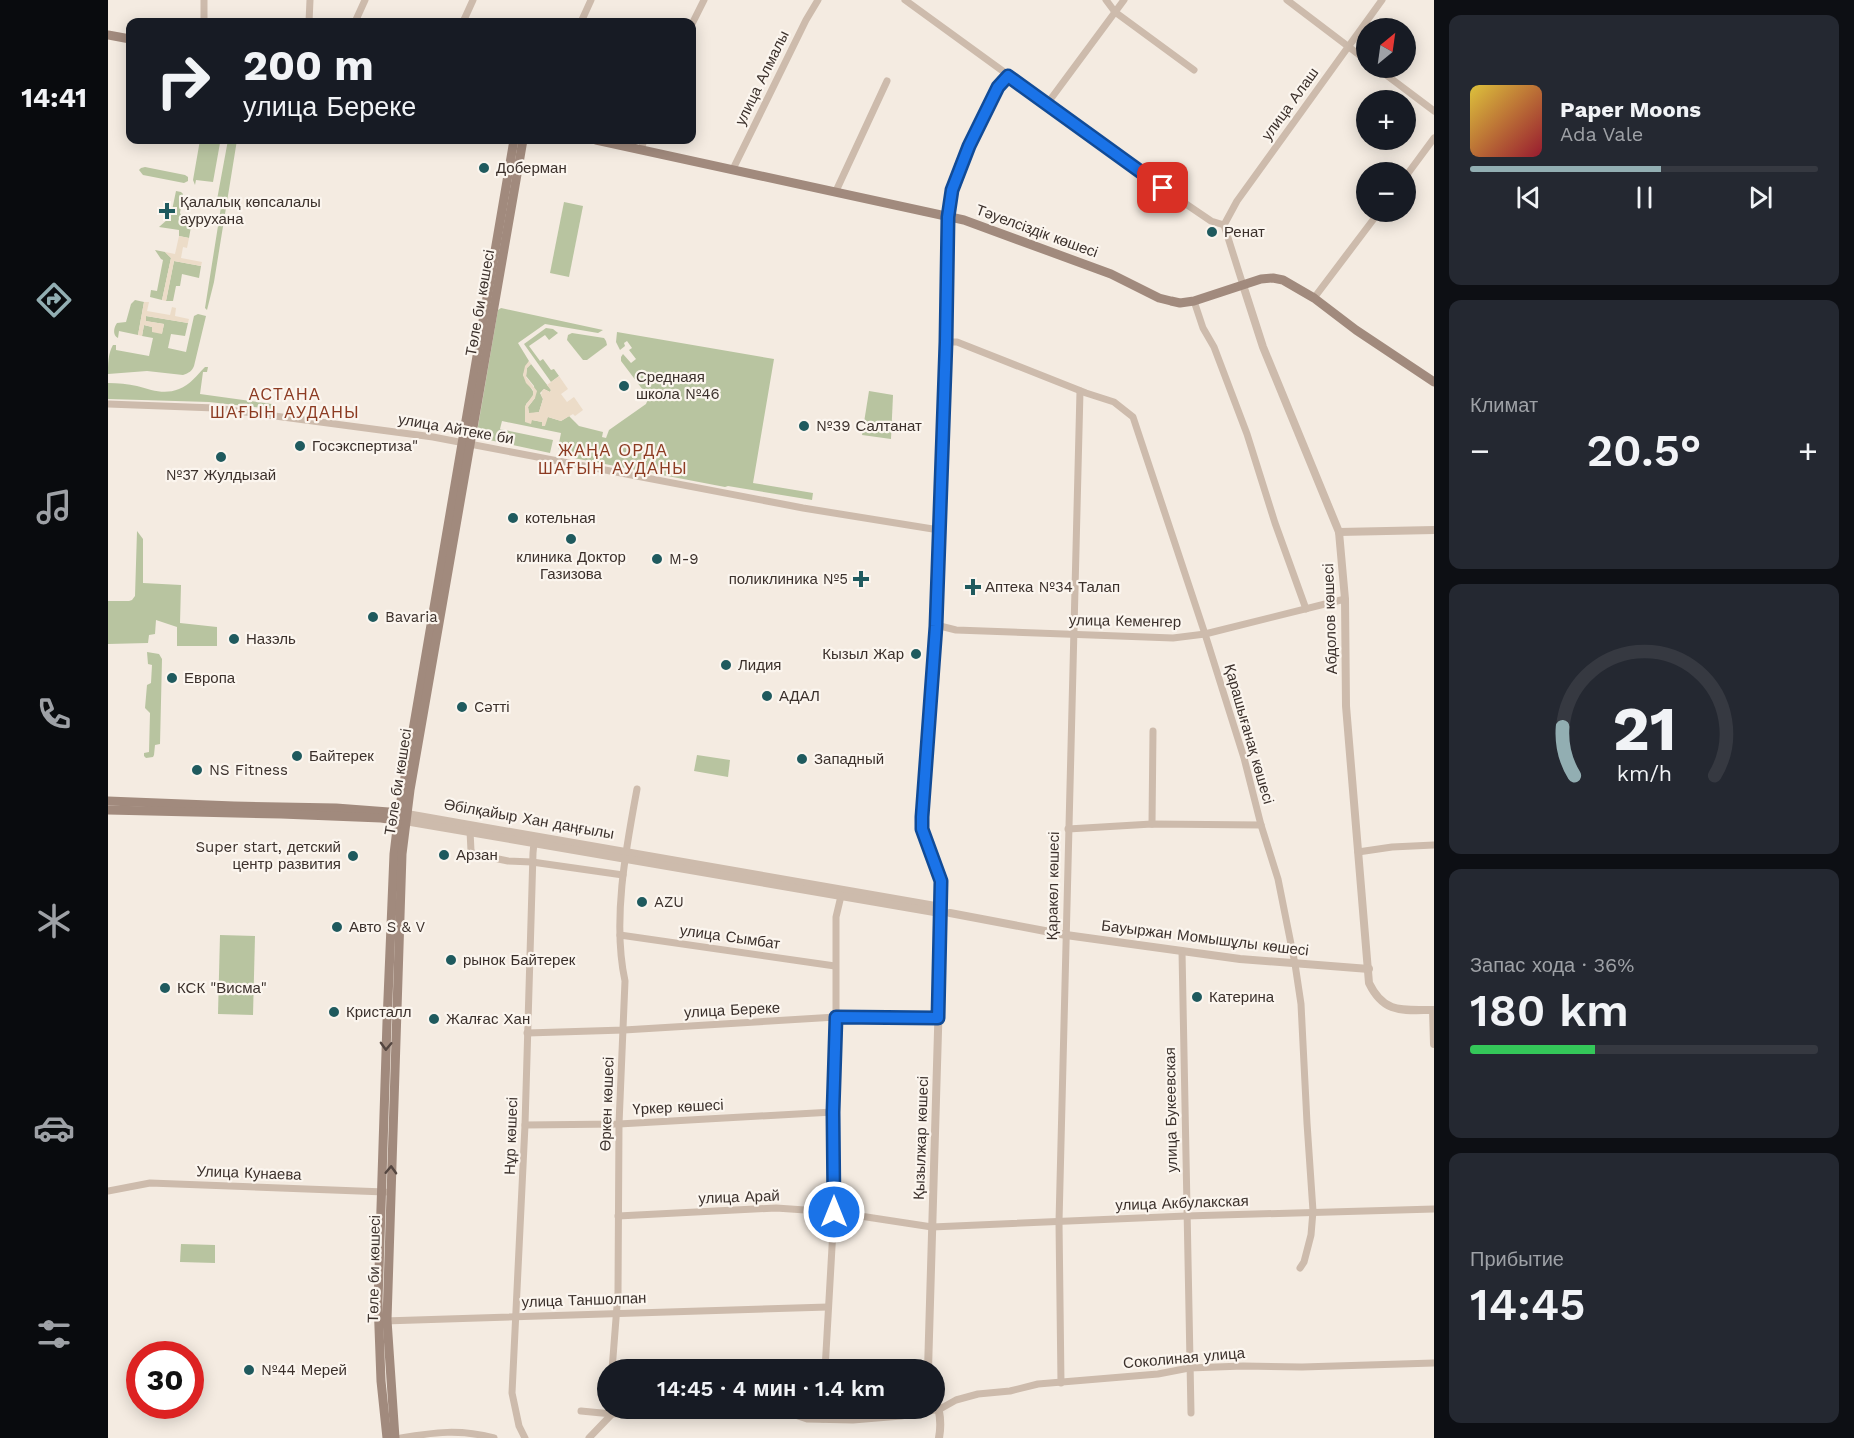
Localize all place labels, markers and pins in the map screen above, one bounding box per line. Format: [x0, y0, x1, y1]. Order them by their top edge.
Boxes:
place label: Доберман [496, 159, 567, 177]
marker: Доберман [477, 161, 491, 175]
pin [1137, 162, 1188, 213]
place label: Қалалық көпсалалы аурухана [180, 193, 321, 228]
marker: Қалалық көпсалалы аурухана [158, 202, 176, 220]
place label: Ренат [1224, 223, 1265, 241]
marker: Ренат [1205, 225, 1219, 239]
place label: Среднаяя школа №46 [636, 368, 720, 403]
marker: Среднаяя школа №46 [617, 379, 631, 393]
place label: №39 Салтанат [816, 417, 922, 435]
marker: №39 Салтанат [797, 419, 811, 433]
place label: Госэкспертиза" [312, 437, 418, 455]
marker: Госэкспертиза" [293, 439, 307, 453]
marker: №37 Жулдызай [214, 450, 228, 464]
place label: №37 Жулдызай [166, 466, 276, 484]
place label: котельная [525, 509, 596, 527]
marker: котельная [506, 511, 520, 525]
marker: клиника Доктор Газизова [564, 532, 578, 546]
place label: клиника Доктор Газизова [516, 548, 626, 583]
place label: M-9 [669, 550, 699, 568]
marker: M-9 [650, 552, 664, 566]
place label: поликлиника №5 [729, 570, 848, 588]
marker: поликлиника №5 [852, 570, 870, 588]
place label: Аптека №34 Талап [985, 578, 1120, 596]
marker: Аптека №34 Талап [966, 580, 980, 594]
place label: Bavaria [385, 608, 438, 626]
marker: Bavaria [366, 610, 380, 624]
place label: Назэль [246, 630, 296, 648]
marker: Назэль [227, 632, 241, 646]
place label: Кызыл Жар [822, 645, 904, 663]
marker: Кызыл Жар [909, 647, 923, 661]
place label: Лидия [738, 656, 781, 674]
marker: Лидия [719, 658, 733, 672]
place label: Европа [184, 669, 236, 687]
marker: Европа [165, 671, 179, 685]
place label: АДАЛ [779, 687, 820, 705]
marker: АДАЛ [760, 689, 774, 703]
place label: Cәтті [474, 698, 510, 716]
marker: Cәтті [455, 700, 469, 714]
place label: Байтерек [309, 747, 374, 765]
marker: Байтерек [290, 749, 304, 763]
place label: Западный [814, 750, 884, 768]
marker: Западный [795, 752, 809, 766]
place label: NS Fitness [209, 761, 288, 779]
marker: NS Fitness [190, 763, 204, 777]
place label: Super start, детский центр развития [195, 838, 341, 873]
place label: Арзан [456, 846, 498, 864]
marker: Арзан [437, 848, 451, 862]
marker: Super start, детский центр развития [346, 849, 360, 863]
place label: AZU [654, 893, 684, 911]
marker: AZU [635, 895, 649, 909]
place label: Авто S & V [349, 918, 425, 936]
marker: Авто S & V [330, 920, 344, 934]
place label: рынок Байтерек [463, 951, 576, 969]
marker: рынок Байтерек [444, 953, 458, 967]
place label: КСК "Висма" [177, 979, 267, 997]
marker: КСК "Висма" [158, 981, 172, 995]
place label: Катерина [1209, 988, 1275, 1006]
marker: Катерина [1190, 990, 1204, 1004]
place label: Кристалл [346, 1003, 412, 1021]
marker: Кристалл [327, 1005, 341, 1019]
place label: Жалғас Хан [446, 1010, 530, 1028]
marker: Жалғас Хан [427, 1012, 441, 1026]
place label: №44 Мерей [261, 1361, 347, 1379]
marker: №44 Мерей [242, 1363, 256, 1377]

